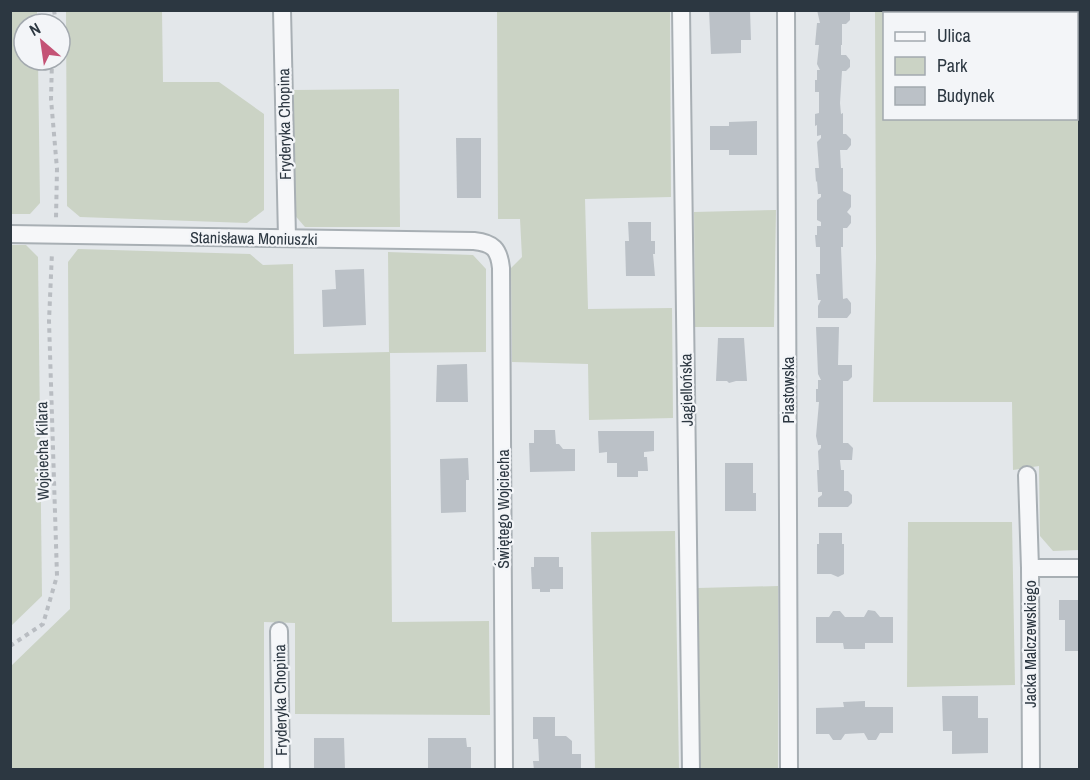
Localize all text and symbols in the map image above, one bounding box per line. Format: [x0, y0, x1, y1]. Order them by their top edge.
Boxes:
north arrow [12, 12, 72, 72]
legend [883, 12, 1078, 120]
text: N [25, 17, 44, 41]
text: Ulica [937, 23, 971, 48]
text: Park [937, 53, 968, 78]
street label: Fryderyka Chopina [272, 67, 296, 180]
text: Budynek [937, 83, 995, 108]
street label: Stanisława Moniuszki [190, 226, 318, 250]
street label: Jagiellońska [674, 353, 698, 427]
street label: Piastowska [777, 356, 799, 424]
street label: Wojciecha Kilara [30, 401, 54, 501]
street label: Świętego Wojciecha [492, 449, 514, 569]
street label: Jacka Malczewskiego [1019, 580, 1041, 708]
street label: Fryderyka Chopina [268, 643, 292, 756]

